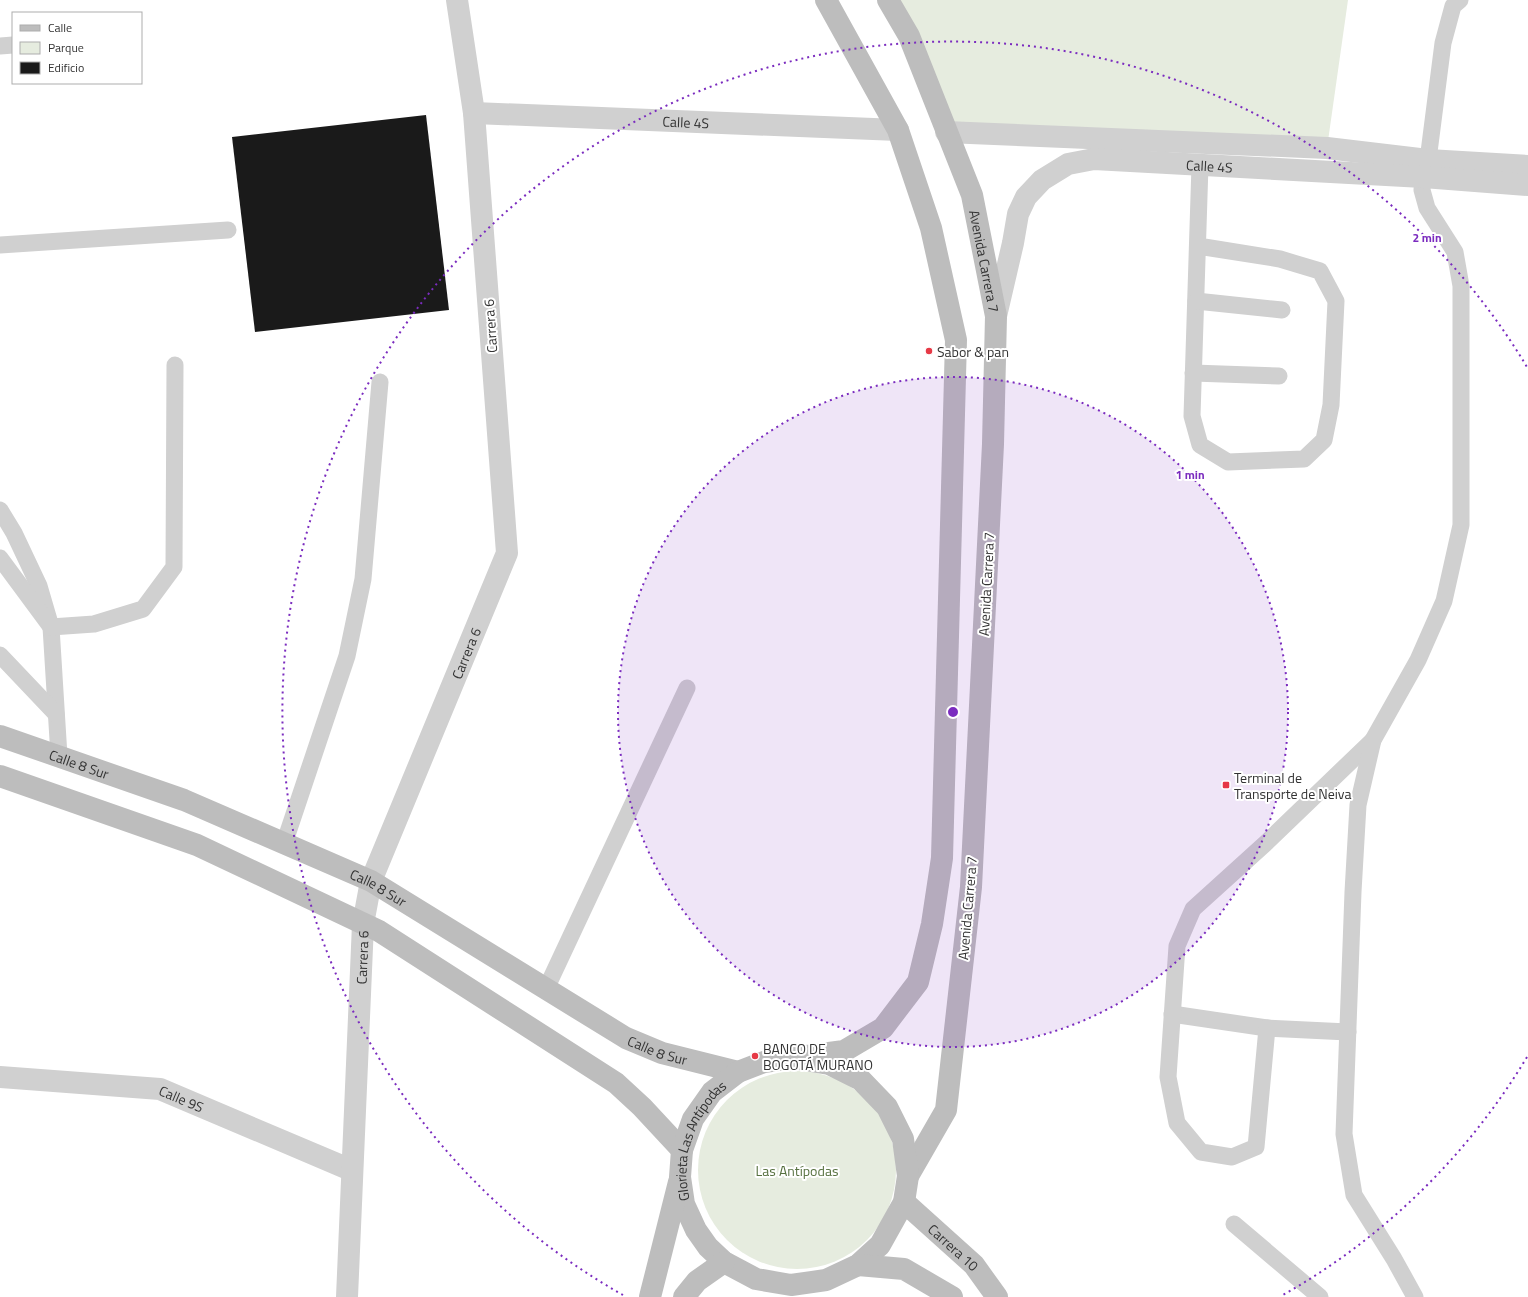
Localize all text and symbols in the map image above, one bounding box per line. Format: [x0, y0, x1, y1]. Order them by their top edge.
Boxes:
legend [12, 12, 142, 84]
text: Calle [48, 18, 72, 37]
text: Parque [48, 38, 84, 57]
text: Edificio [48, 58, 84, 77]
street label: Calle 4S [662, 110, 710, 133]
street label: Calle 4S [1185, 154, 1233, 177]
street label: Avenida Carrera 7 [965, 208, 1006, 314]
text: 2 min [1412, 228, 1442, 247]
street label: Carrera 6 [478, 298, 502, 354]
place label: Sabor & pan [937, 341, 1009, 362]
marker: Sabor & pan [924, 346, 934, 356]
text: 1 min [1175, 465, 1205, 484]
street label: Avenida Carrera 7 [973, 532, 999, 636]
street label: Carrera 6 [446, 624, 486, 682]
centre of rings [946, 705, 960, 719]
street label: Calle 8 Sur [47, 743, 112, 784]
place label: Terminal de Transporte de Neiva [1234, 767, 1351, 804]
marker: Terminal de Transporte de Neiva [1221, 780, 1231, 790]
street label: Avenida Carrera 7 [952, 855, 982, 961]
street label: Calle 8 Sur [347, 863, 411, 911]
street label: Carrera 6 [350, 930, 373, 985]
street label: Calle 8 Sur [625, 1029, 690, 1070]
place label: BANCO DE BOGOTÁ MURANO [763, 1038, 873, 1075]
marker: BANCO DE BOGOTÁ MURANO [750, 1051, 760, 1061]
street label: Glorieta Las Antípodas [670, 1075, 730, 1203]
street label: Calle 9S [156, 1079, 207, 1117]
park label: Las Antípodas [756, 1160, 838, 1181]
street label: Carrera 10 [924, 1218, 984, 1275]

